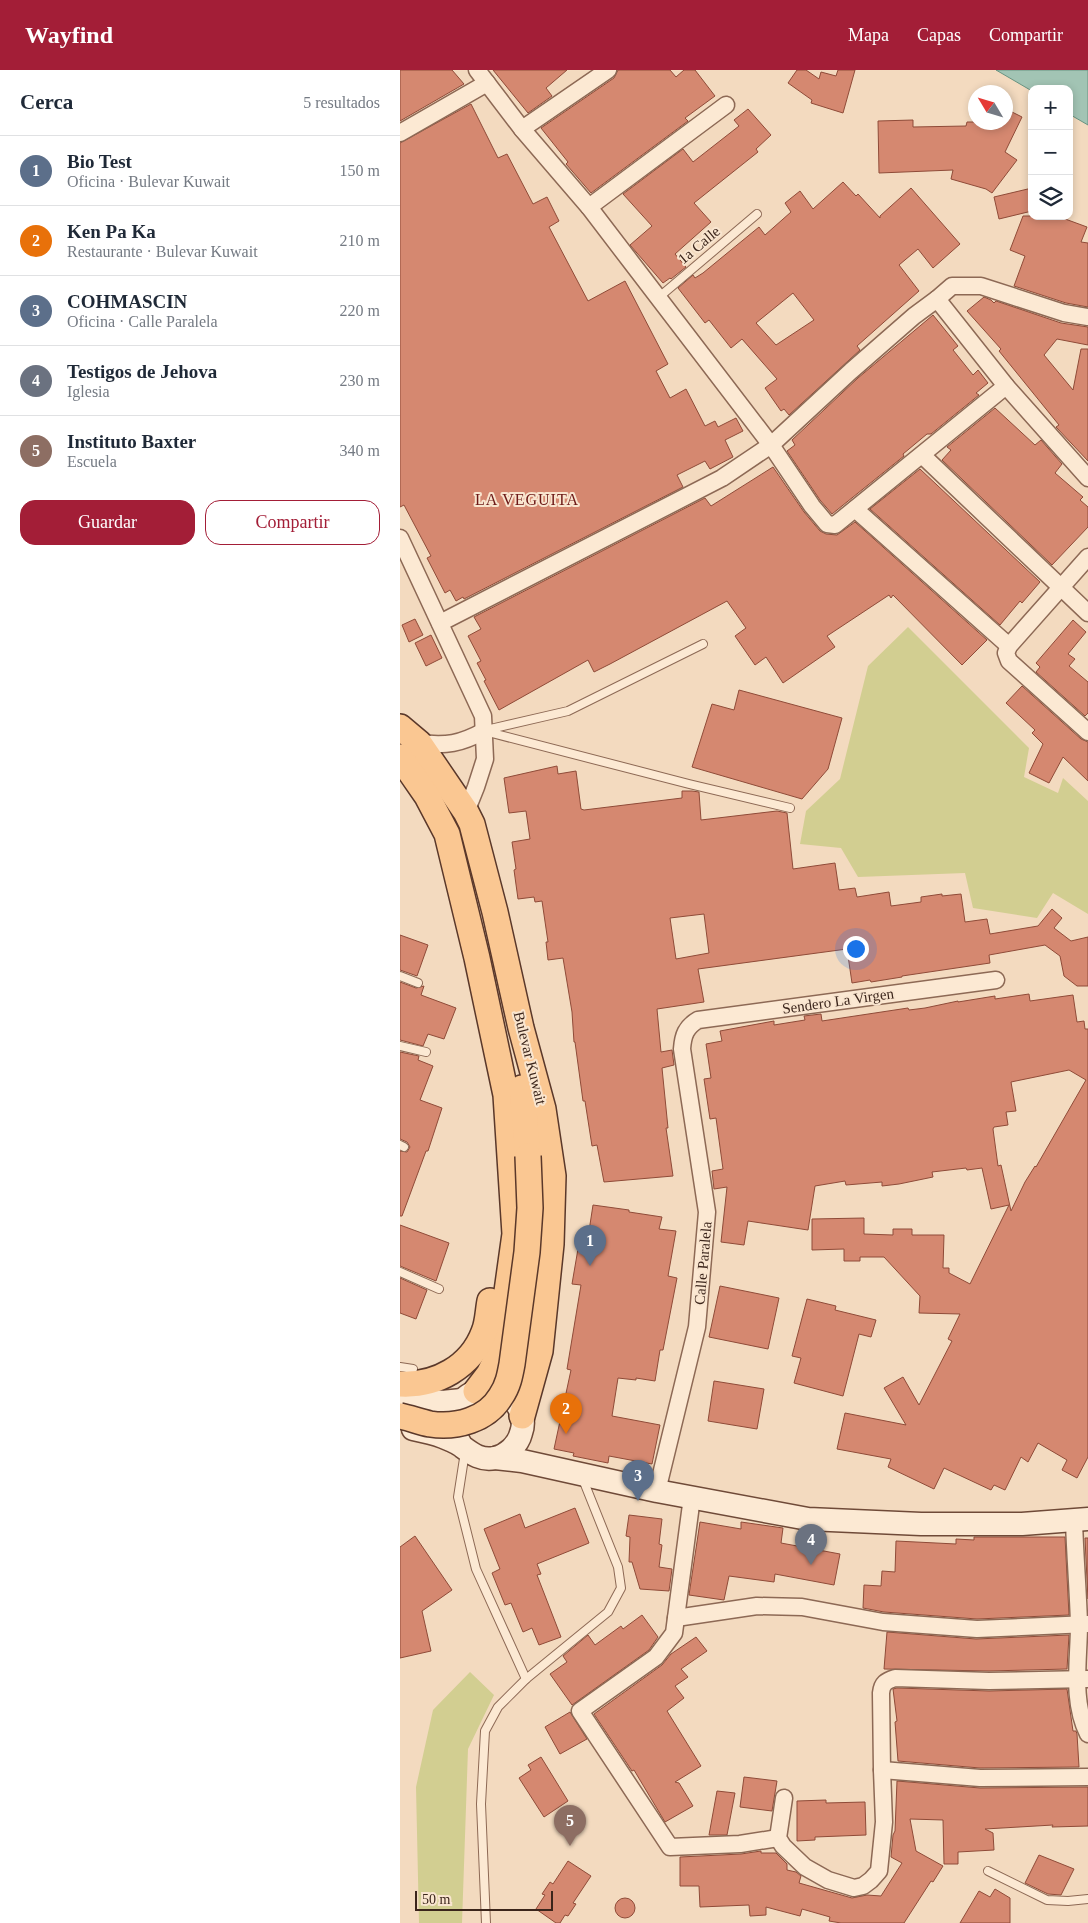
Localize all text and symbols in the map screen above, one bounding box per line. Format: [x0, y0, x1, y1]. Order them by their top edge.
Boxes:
text: Wayfind [25, 22, 113, 48]
text: Mapa [848, 25, 889, 45]
text: Capas [917, 25, 961, 45]
text: Compartir [989, 25, 1063, 45]
north arrow [968, 85, 1013, 130]
map controls [1028, 85, 1073, 220]
button: + [1028, 85, 1073, 130]
text: Cerca [20, 90, 73, 114]
text: 5 resultados [303, 94, 380, 111]
button: − [1028, 130, 1073, 175]
text: Bio Test [67, 151, 132, 172]
text: 1 [32, 162, 40, 179]
text: 150 m [340, 162, 380, 179]
text: Oficina · Bulevar Kuwait [67, 173, 230, 190]
button: layers [1028, 175, 1073, 220]
text: Ken Pa Ka [67, 221, 156, 242]
street label: 1a Calle [675, 223, 723, 267]
text: 2 [32, 232, 40, 249]
text: 210 m [340, 232, 380, 249]
text: Restaurante · Bulevar Kuwait [67, 243, 258, 260]
text: COHMASCIN [67, 291, 187, 312]
text: 3 [32, 302, 40, 319]
text: 220 m [340, 302, 380, 319]
text: Oficina · Calle Paralela [67, 313, 218, 330]
text: Testigos de Jehova [67, 361, 217, 382]
text: 4 [32, 372, 40, 389]
text: 230 m [340, 372, 380, 389]
text: Iglesia [67, 383, 110, 400]
text: Instituto Baxter [67, 431, 196, 452]
text: 5 [32, 442, 40, 459]
text: 340 m [340, 442, 380, 459]
text: Escuela [67, 453, 117, 470]
district label: LA VEGUITA [475, 491, 579, 508]
button: Guardar [20, 500, 195, 545]
button: Compartir [205, 500, 380, 545]
your location [843, 936, 869, 962]
street label: Sendero La Virgen [781, 985, 895, 1017]
street label: Bulevar Kuwait [511, 1010, 550, 1107]
street label: Calle Paralela [691, 1220, 715, 1305]
pin: 1 [574, 1225, 606, 1266]
pin: 2 [550, 1393, 582, 1434]
pin: 3 [622, 1460, 654, 1501]
pin: 4 [795, 1524, 827, 1565]
pin: 5 [554, 1805, 586, 1846]
scale bar [415, 1888, 552, 1911]
text: 50 m [422, 1892, 450, 1907]

